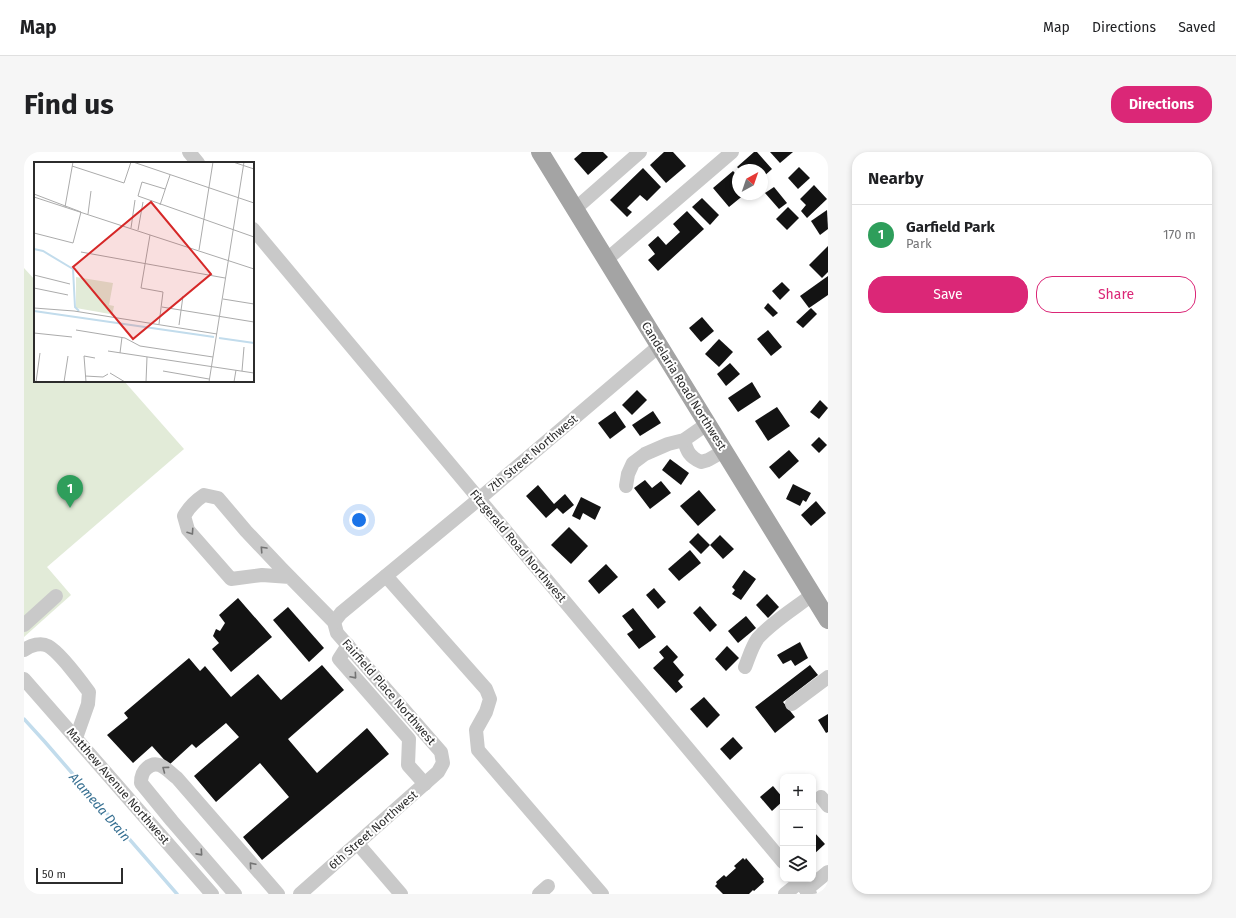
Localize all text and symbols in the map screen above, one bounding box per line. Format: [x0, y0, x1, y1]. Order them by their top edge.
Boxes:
text: Map [20, 16, 57, 39]
text: Map [1043, 19, 1070, 36]
text: Directions [1092, 19, 1156, 36]
text: Saved [1178, 19, 1216, 36]
button: Directions [1111, 86, 1212, 123]
text: Find us [24, 88, 114, 121]
inset map [34, 162, 254, 382]
north arrow [732, 164, 768, 200]
text: Nearby [868, 168, 923, 189]
text: Garfield Park [906, 218, 995, 236]
text: 1 [878, 227, 884, 242]
text: 170 m [1163, 227, 1196, 242]
text: Park [906, 236, 932, 251]
button: Save [868, 276, 1028, 313]
button: Share [1036, 276, 1196, 313]
street label: Candelaria Road Northwest [639, 319, 730, 453]
street label: 7th Street Northwest [486, 411, 581, 494]
pin: 1 [57, 475, 83, 508]
street label: Fitzgerald Road Northwest [467, 487, 570, 606]
your location [349, 510, 369, 530]
one-way arrow [186, 528, 194, 535]
one-way arrow [260, 546, 268, 554]
street label: Fairfield Place Northwest [339, 636, 439, 748]
one-way arrow [350, 671, 357, 679]
street label: Matthew Avenue Northwest [64, 725, 173, 847]
one-way arrow [162, 766, 169, 774]
water label: Alameda Drain [65, 769, 134, 844]
map controls [780, 774, 816, 882]
button: + [780, 774, 816, 810]
street label: 6th Street Northwest [326, 787, 421, 872]
button: − [780, 810, 816, 846]
button: layers [780, 846, 816, 882]
one-way arrow [196, 849, 203, 856]
one-way arrow [250, 862, 257, 869]
scale bar [36, 866, 123, 885]
text: 50 m [42, 868, 66, 881]

